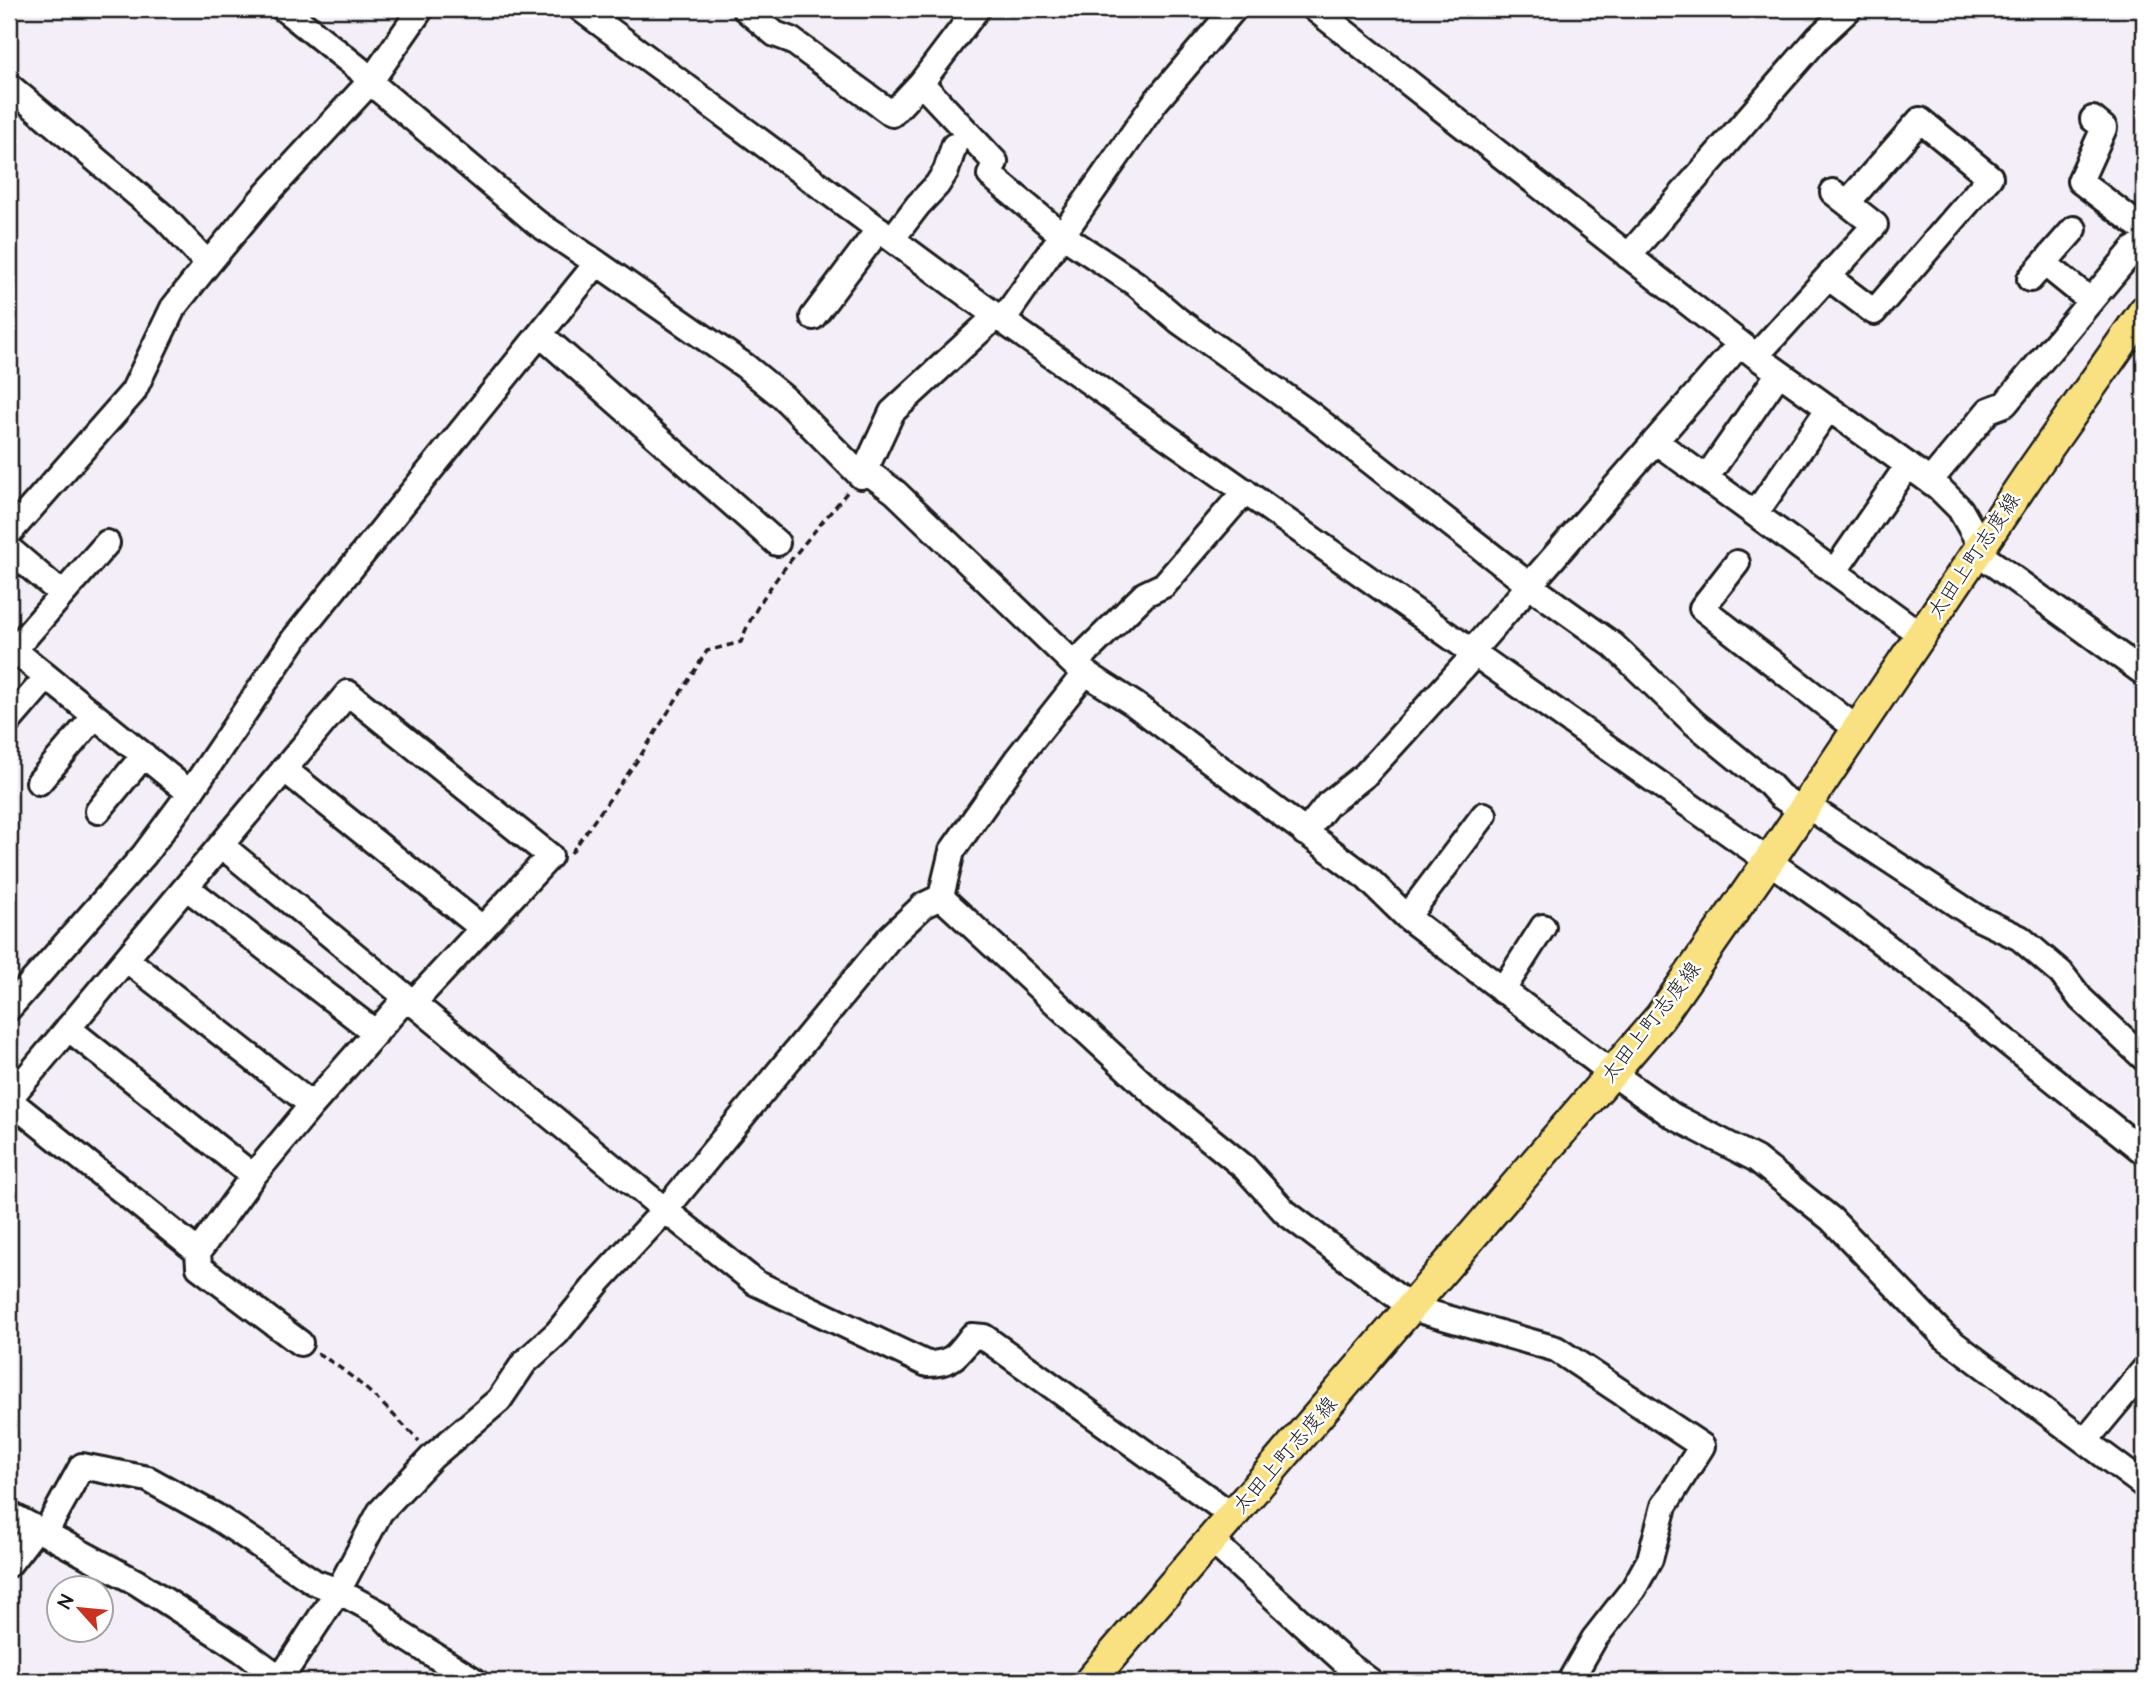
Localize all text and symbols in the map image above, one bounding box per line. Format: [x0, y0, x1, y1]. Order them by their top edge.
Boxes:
street label: 太田上町志度線 [1921, 487, 2027, 625]
street label: 太田上町志度線 [1594, 955, 1708, 1089]
street label: 太田上町志度線 [1226, 1390, 1344, 1520]
north arrow [46, 1574, 116, 1644]
text: N [51, 1590, 81, 1613]

